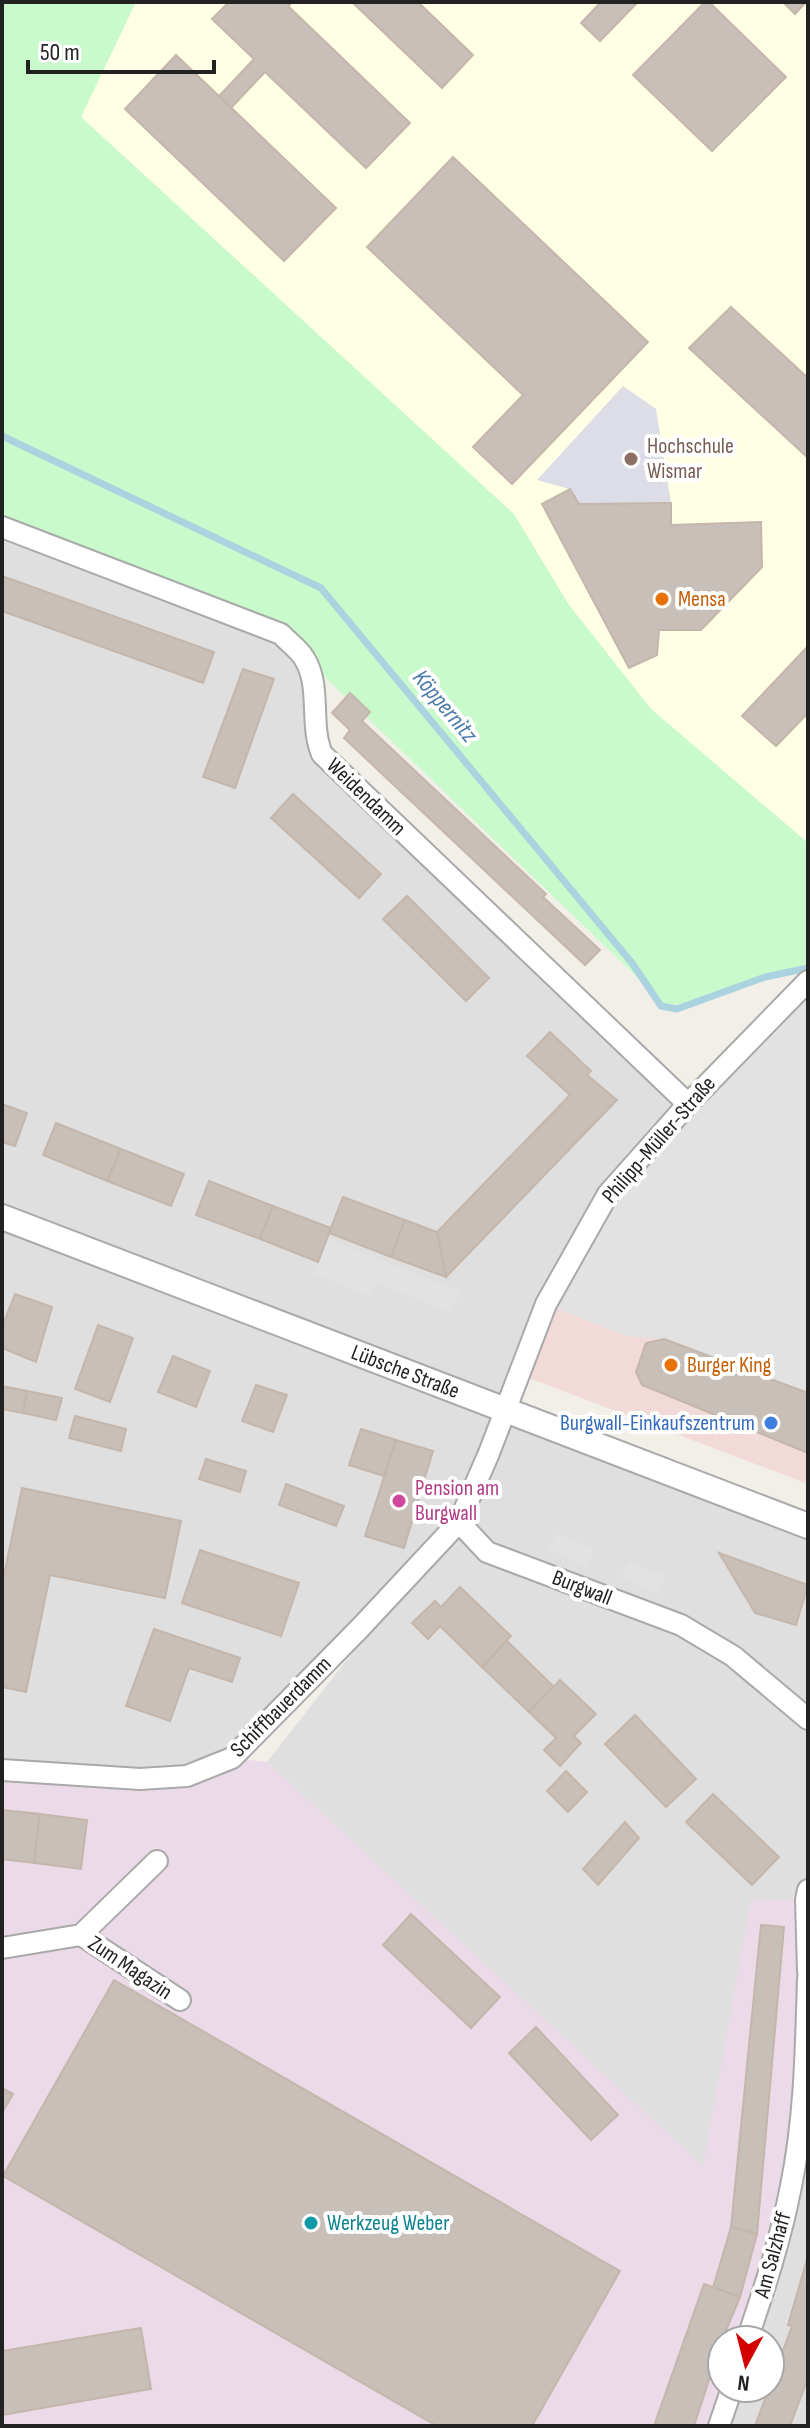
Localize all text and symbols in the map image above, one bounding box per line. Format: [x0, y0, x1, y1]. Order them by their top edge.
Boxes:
scale bar [28, 24, 214, 74]
text: 50 m [40, 38, 80, 67]
place label: Hochschule Wismar [647, 433, 734, 485]
marker: Hochschule Wismar [622, 450, 640, 468]
place label: Mensa [678, 586, 726, 613]
marker: Mensa [653, 590, 671, 608]
water label: Köppernitz [406, 664, 485, 749]
street label: Weidendamm [321, 752, 411, 842]
street label: Philipp-Müller-Straße [596, 1071, 722, 1209]
street label: Lübsche Straße [347, 1339, 463, 1405]
place label: Burger King [687, 1352, 772, 1379]
marker: Burger King [662, 1356, 680, 1374]
place label: Burgwall-Einkaufszentrum [560, 1410, 755, 1437]
marker: Burgwall-Einkaufszentrum [762, 1414, 780, 1432]
place label: Pension am Burgwall [415, 1475, 499, 1527]
marker: Pension am Burgwall [390, 1492, 408, 1510]
street label: Burgwall [548, 1564, 616, 1612]
street label: Schiffbauerdamm [225, 1651, 337, 1763]
street label: Zum Magazin [83, 1930, 177, 2006]
street label: Am Salzhaff [748, 2209, 798, 2302]
place label: Werkzeug Weber [327, 2210, 450, 2237]
marker: Werkzeug Weber [302, 2214, 320, 2232]
north arrow [706, 2324, 786, 2404]
text: N [736, 2368, 751, 2396]

